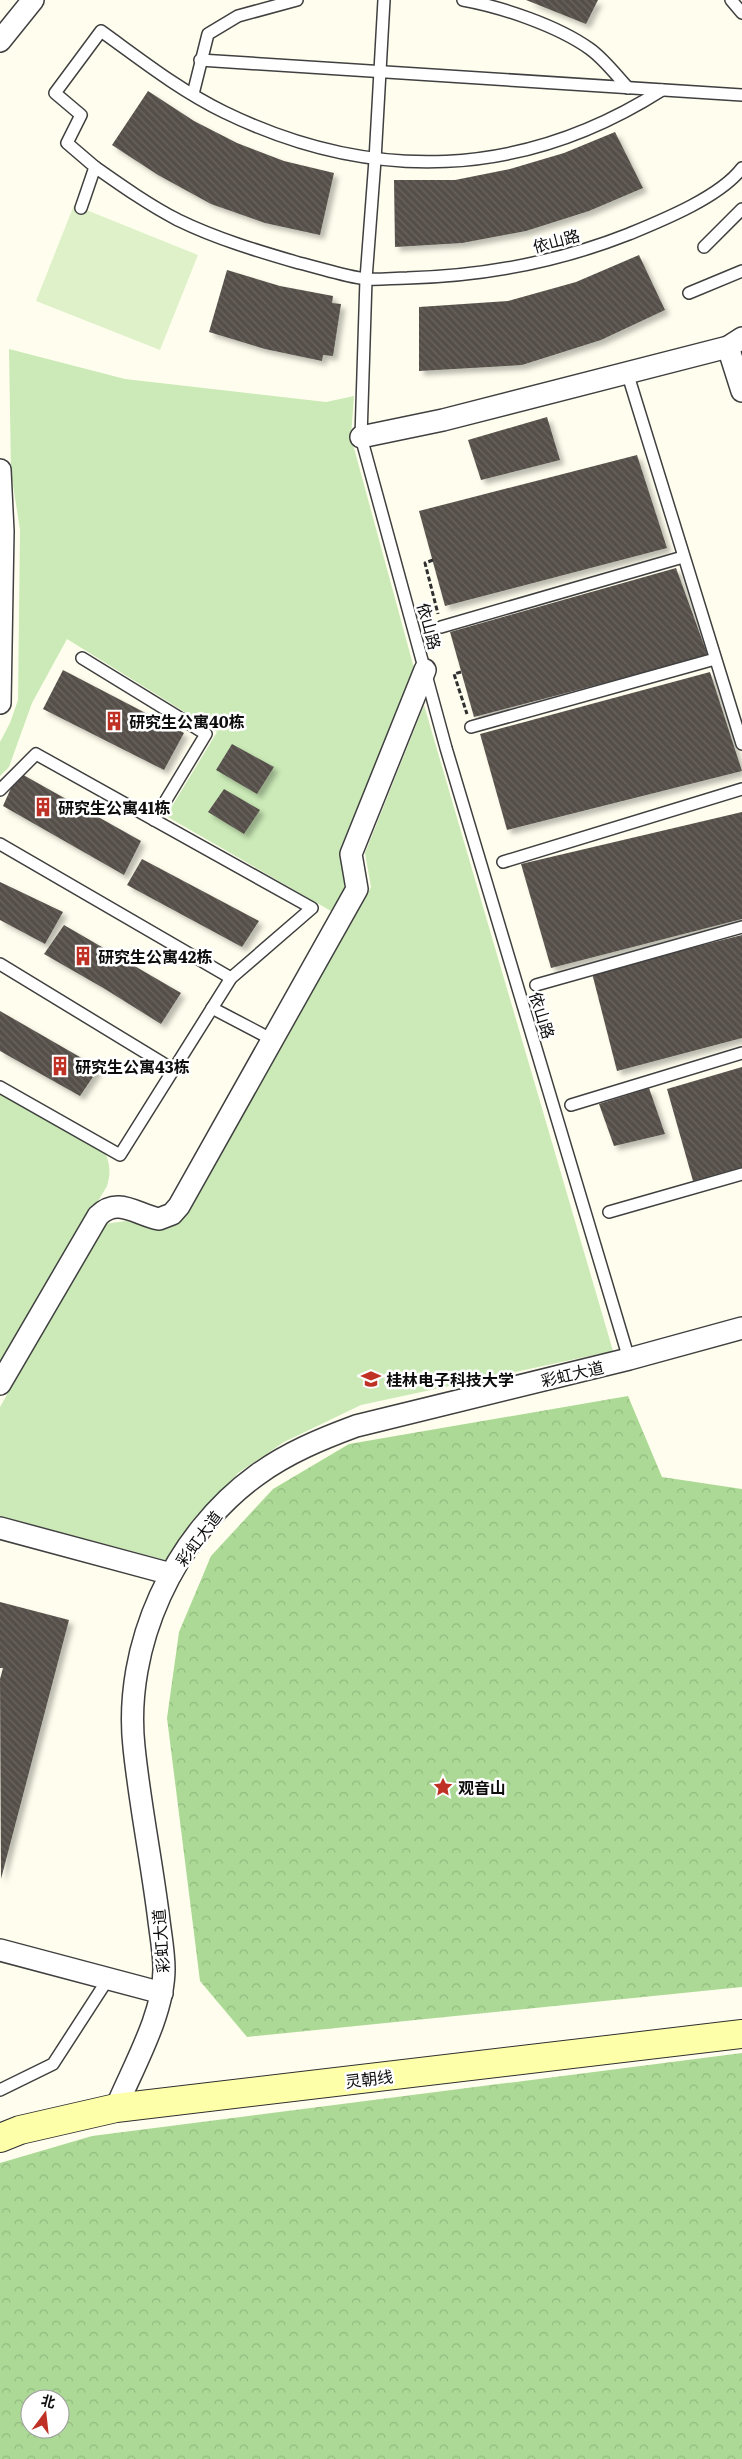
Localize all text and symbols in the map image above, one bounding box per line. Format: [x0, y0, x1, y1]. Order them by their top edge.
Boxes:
street label: 依山路 [530, 222, 582, 258]
street label: 依山路 [412, 600, 448, 652]
place label: 研究生公寓40栋 [129, 709, 245, 733]
building icon: 研究生公寓40栋 [103, 710, 125, 732]
place label: 研究生公寓41栋 [58, 795, 170, 819]
building icon: 研究生公寓41栋 [32, 796, 54, 818]
place label: 研究生公寓42栋 [98, 944, 212, 968]
building icon: 研究生公寓42栋 [72, 945, 94, 967]
street label: 依山路 [525, 989, 561, 1041]
place label: 研究生公寓43栋 [75, 1054, 190, 1078]
building icon: 研究生公寓43栋 [49, 1055, 71, 1077]
street label: 彩虹大道 [538, 1354, 606, 1392]
place label: 桂林电子科技大学 [386, 1367, 514, 1391]
school or university icon: 桂林电子科技大学 [360, 1368, 382, 1390]
street label: 彩虹大道 [169, 1505, 227, 1571]
place label: 观音山 [458, 1775, 506, 1799]
place icon: 观音山 [432, 1776, 454, 1798]
street label: 彩虹大道 [146, 1908, 174, 1974]
street label: 灵朝线 [344, 2063, 394, 2093]
north arrow [20, 2389, 70, 2439]
text: 北 [39, 2389, 58, 2412]

